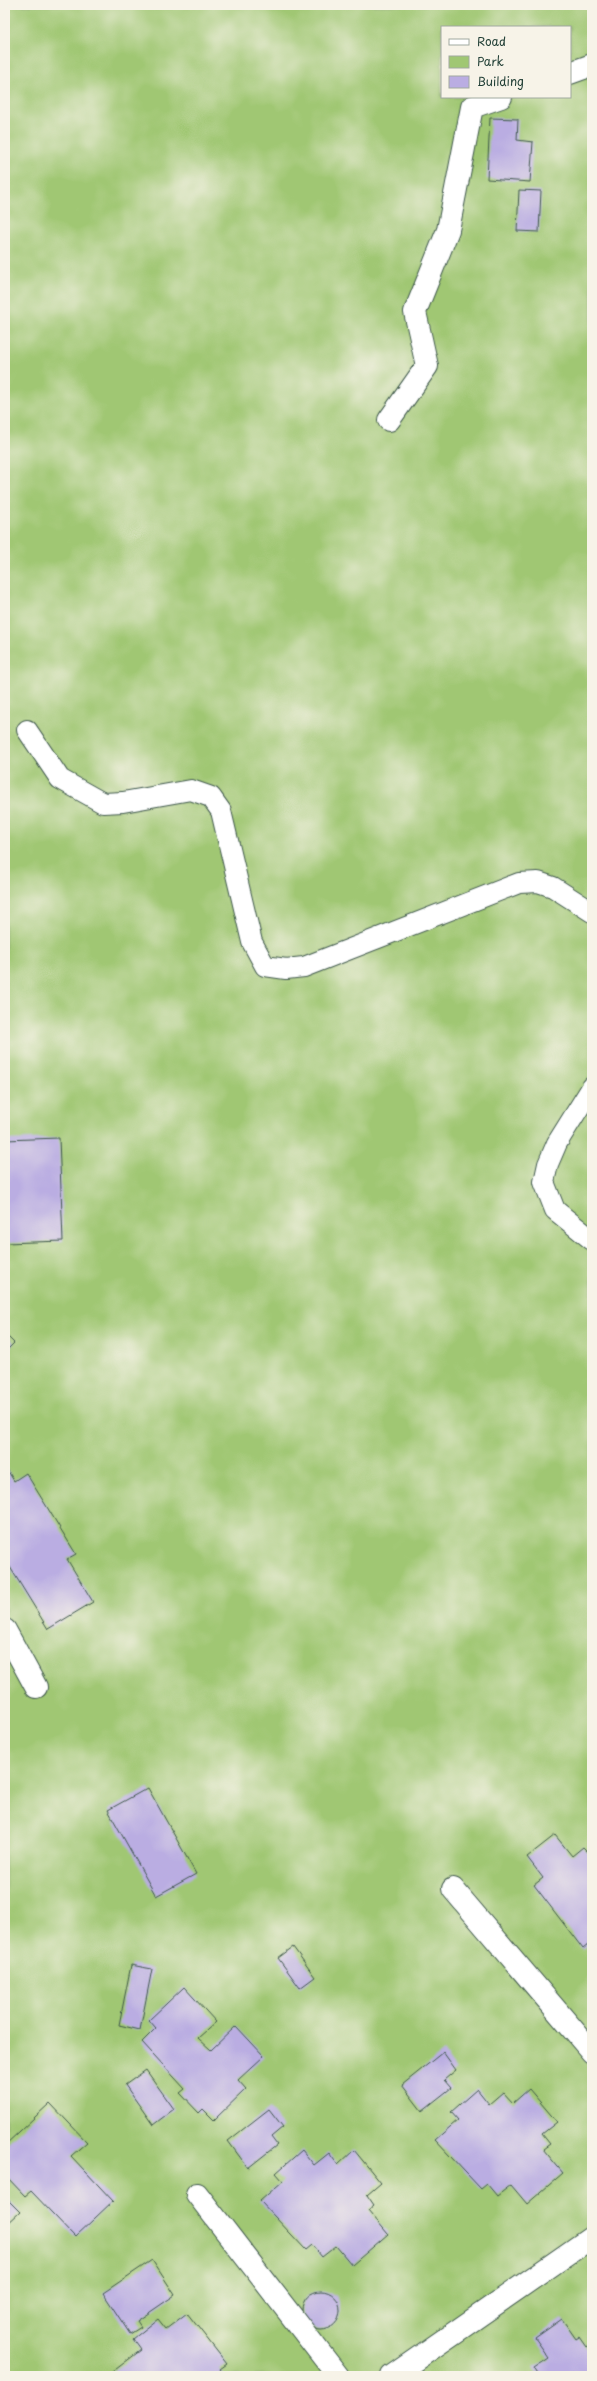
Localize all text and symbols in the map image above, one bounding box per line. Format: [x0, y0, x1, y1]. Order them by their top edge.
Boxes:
legend [441, 26, 571, 98]
text: Road [477, 32, 506, 50]
text: Park [477, 52, 504, 70]
text: Building [477, 72, 524, 90]

